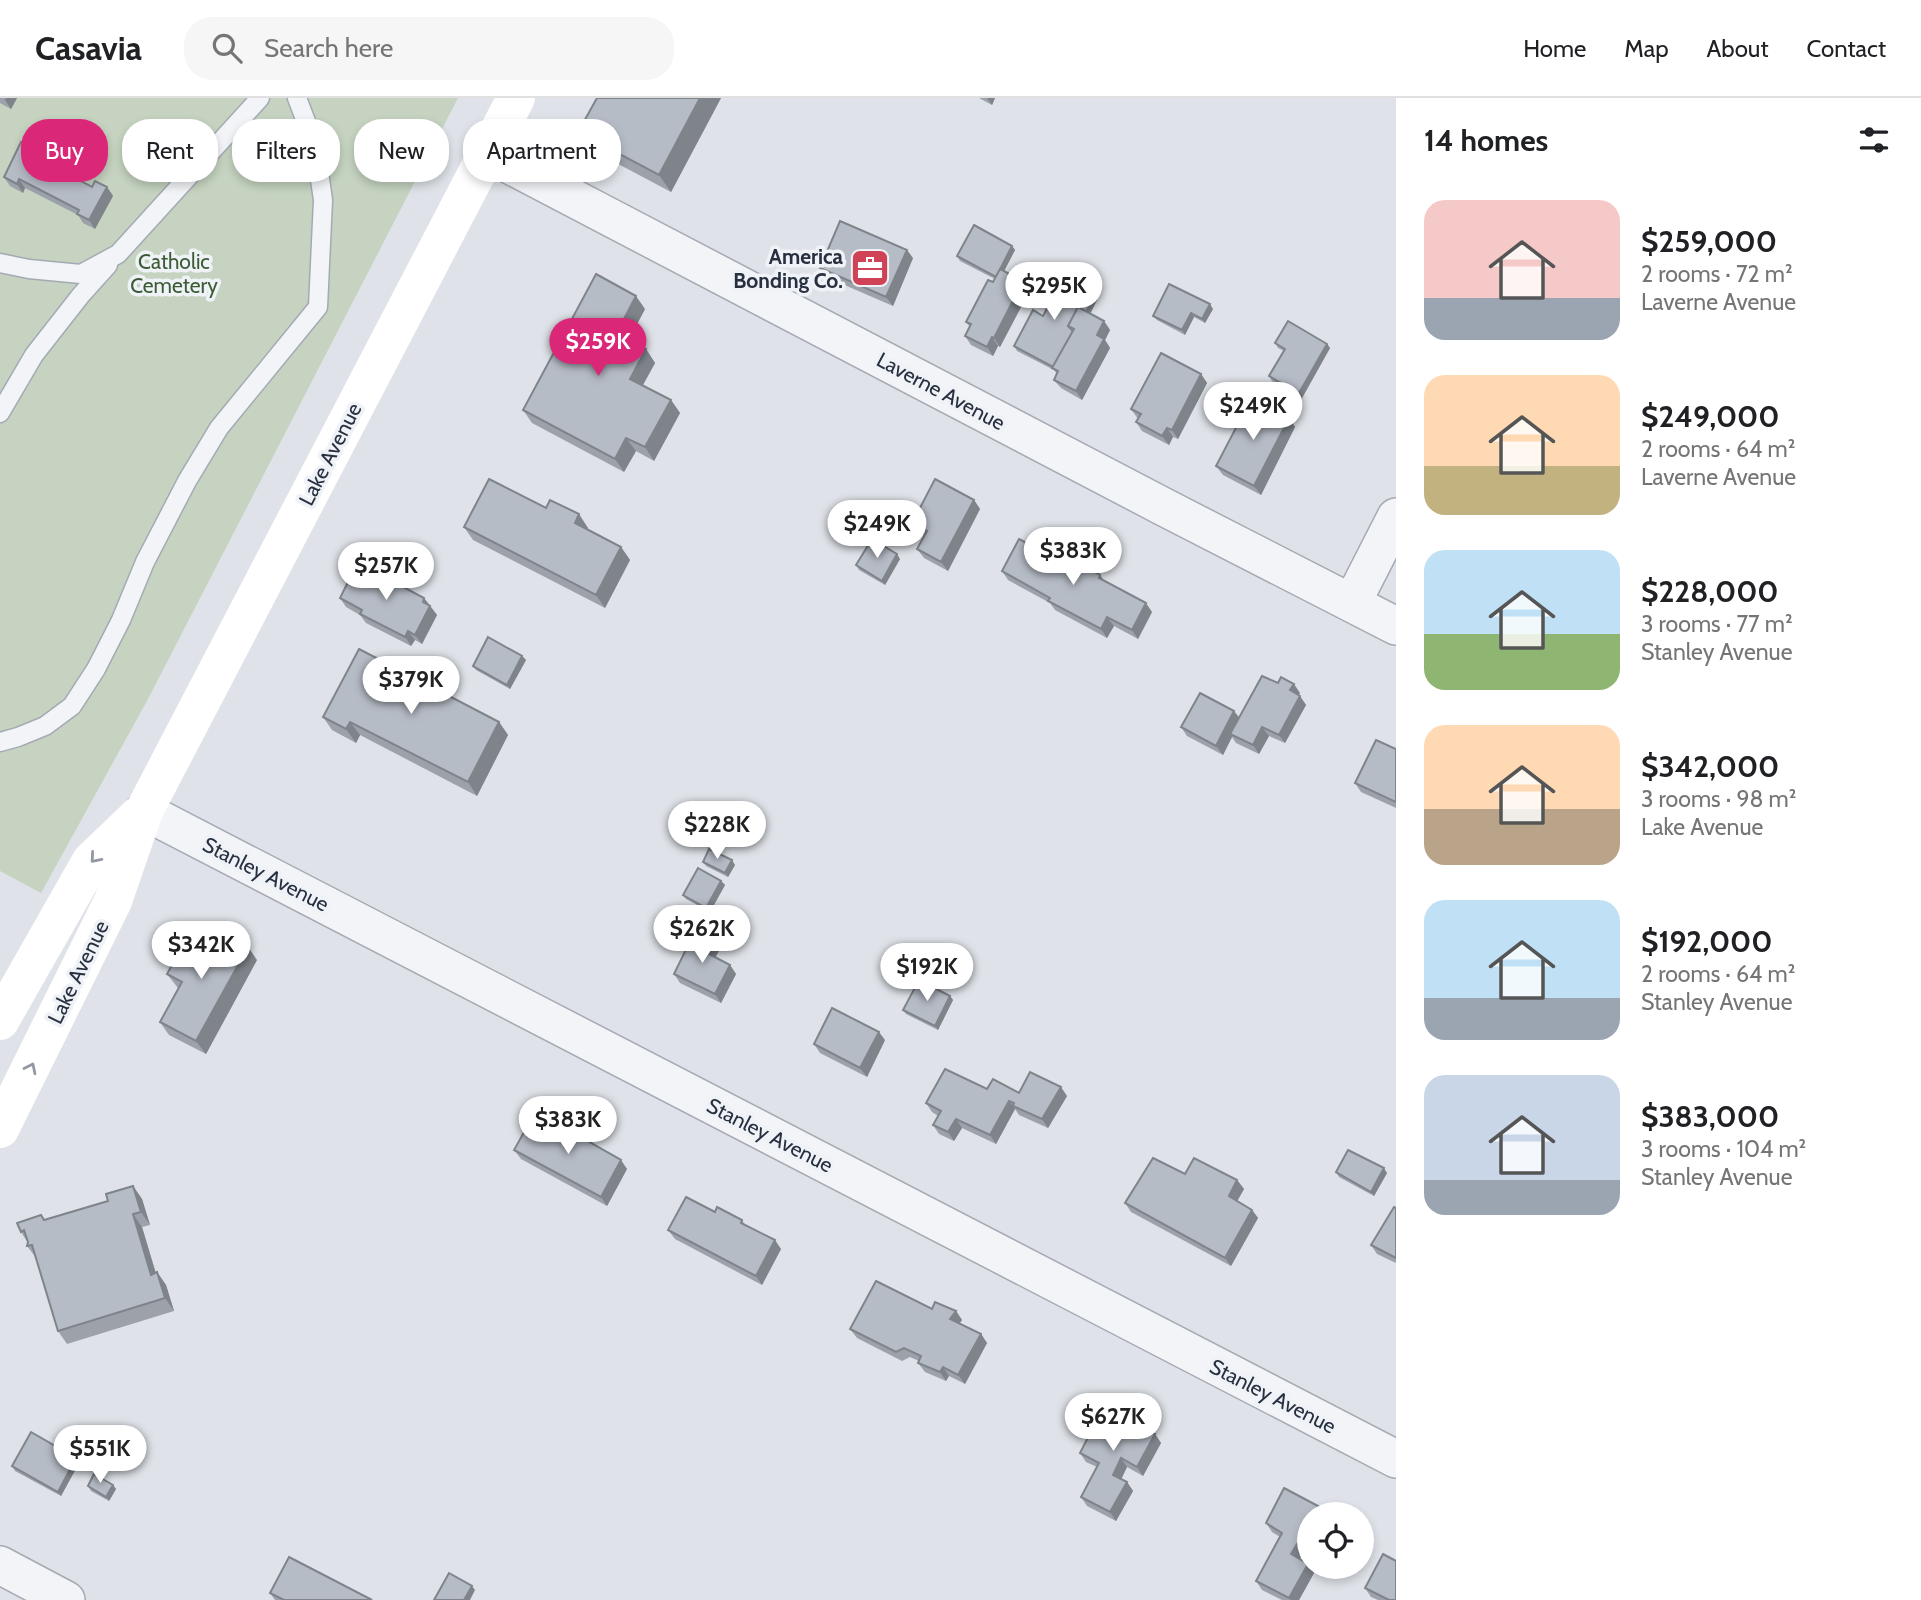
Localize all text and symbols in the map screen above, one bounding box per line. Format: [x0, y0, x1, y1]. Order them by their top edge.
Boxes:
search box [184, 17, 674, 80]
text: Casavia [35, 28, 142, 68]
icon: search [208, 29, 246, 67]
text: Search here [264, 32, 393, 64]
text: Home [1523, 34, 1586, 63]
text: Map [1624, 34, 1669, 63]
text: About [1707, 34, 1769, 63]
text: Contact [1807, 34, 1886, 63]
chip: Buy [21, 119, 108, 182]
chip: Rent [122, 119, 218, 182]
chip: Filters [232, 119, 340, 182]
chip: New [354, 119, 449, 182]
chip: Apartment [463, 119, 621, 182]
icon: filters [1855, 121, 1893, 159]
text: 14 homes [1424, 122, 1548, 159]
text: $259,000 [1641, 223, 1777, 260]
icon: home [1480, 228, 1564, 312]
place label: America Bonding Co. [733, 244, 844, 293]
office icon: America Bonding Co. [849, 247, 891, 289]
park label: Catholic Cemetery [130, 249, 218, 298]
text: 2 rooms · 72 m² [1641, 260, 1793, 288]
pin: $295K [1005, 262, 1103, 322]
text: $295K [1021, 271, 1087, 299]
text: Laverne Avenue [1641, 288, 1796, 316]
pin: $259K [549, 318, 647, 378]
text: $259K [565, 327, 631, 355]
street label: Laverne Avenue [873, 347, 1010, 435]
pin: $249K [1204, 382, 1302, 442]
text: $249K [1219, 391, 1287, 419]
street label: Lake Avenue [294, 398, 367, 509]
text: $249,000 [1641, 398, 1779, 435]
icon: home [1480, 403, 1564, 487]
text: 2 rooms · 64 m² [1641, 435, 1795, 463]
text: Laverne Avenue [1641, 463, 1796, 491]
pin: $249K [828, 500, 926, 560]
text: $249K [843, 509, 911, 537]
pin: $383K [1024, 528, 1122, 587]
text: $383K [1040, 536, 1106, 564]
pin: $257K [337, 542, 435, 602]
text: $257K [354, 551, 418, 579]
text: $228,000 [1641, 573, 1779, 610]
icon: home [1480, 578, 1564, 662]
text: 3 rooms · 77 m² [1641, 610, 1793, 638]
text: Stanley Avenue [1641, 638, 1792, 666]
pin: $379K [362, 656, 460, 716]
text: $379K [379, 665, 443, 693]
text: $342,000 [1641, 748, 1779, 785]
icon: home [1480, 753, 1564, 837]
text: 3 rooms · 98 m² [1641, 785, 1796, 813]
pin: $228K [668, 802, 766, 861]
text: $228K [684, 810, 750, 838]
text: Lake Avenue [1641, 813, 1763, 841]
street label: Stanley Avenue [199, 831, 333, 917]
one-way arrow [91, 850, 103, 863]
pin: $262K [653, 906, 751, 965]
text: $262K [669, 914, 735, 942]
street label: Lake Avenue [42, 916, 114, 1028]
pin: $342K [152, 922, 250, 981]
text: $192,000 [1641, 923, 1772, 960]
icon: home [1480, 928, 1564, 1012]
text: $342K [168, 930, 234, 958]
pin: $192K [878, 944, 976, 1003]
text: $192K [896, 952, 958, 980]
text: 2 rooms · 64 m² [1641, 960, 1795, 988]
text: Stanley Avenue [1641, 988, 1792, 1016]
one-way arrow [22, 1063, 36, 1075]
street label: Stanley Avenue [703, 1092, 837, 1178]
pin: $383K [519, 1096, 617, 1156]
text: $383,000 [1641, 1098, 1779, 1135]
icon: home [1480, 1103, 1564, 1187]
text: $383K [535, 1105, 601, 1133]
text: 3 rooms · 104 m² [1641, 1135, 1806, 1163]
text: Stanley Avenue [1641, 1163, 1792, 1191]
street label: Stanley Avenue [1206, 1353, 1340, 1439]
pin: $627K [1064, 1394, 1162, 1453]
text: $627K [1081, 1402, 1145, 1430]
pin: $551K [51, 1426, 149, 1485]
text: $551K [70, 1434, 130, 1462]
map controls [1297, 1502, 1374, 1579]
button: locate [1297, 1502, 1374, 1579]

